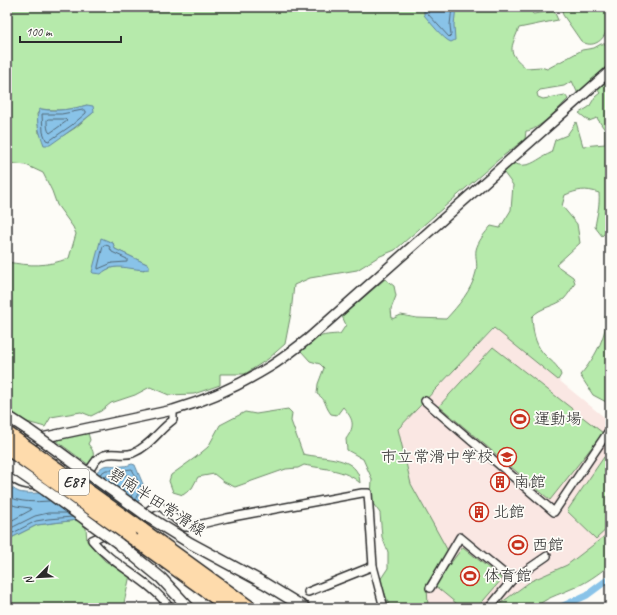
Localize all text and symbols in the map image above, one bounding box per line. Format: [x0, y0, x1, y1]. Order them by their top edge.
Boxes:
scale bar [20, 18, 121, 44]
text: 100 m [26, 24, 53, 40]
sports icon: 運動場 [509, 408, 531, 430]
place label: 運動場 [534, 409, 582, 429]
school or university icon: 市立常滑中学校 [496, 446, 518, 468]
place label: 市立常滑中学校 [381, 447, 493, 467]
street label: 碧南半田常滑線 [105, 463, 209, 541]
road number: E87 [59, 469, 89, 495]
building icon: 南館 [489, 471, 511, 493]
place label: 南館 [514, 472, 546, 492]
building icon: 北館 [468, 501, 490, 523]
place label: 北館 [493, 502, 525, 522]
sports icon: 西館 [507, 534, 529, 556]
place label: 西館 [532, 535, 564, 555]
north arrow [18, 557, 58, 597]
sports icon: 体育館 [459, 565, 481, 587]
place label: 体育館 [484, 566, 532, 586]
text: N [20, 573, 37, 587]

